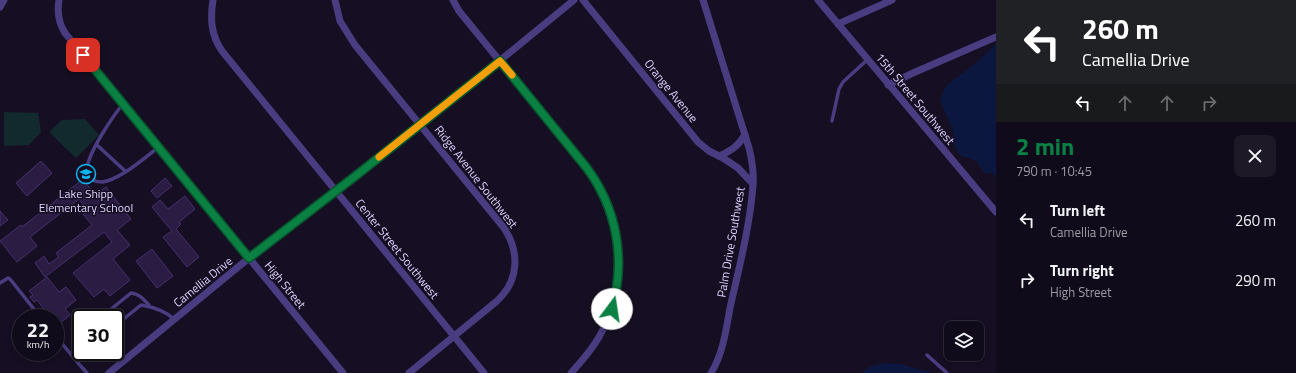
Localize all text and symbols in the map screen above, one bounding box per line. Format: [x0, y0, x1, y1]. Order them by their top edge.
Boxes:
text: 260 m [1082, 7, 1159, 50]
icon: left [1016, 16, 1068, 68]
pin [66, 38, 100, 72]
icon: arrive [72, 44, 94, 66]
text: Camellia Drive [1082, 46, 1190, 73]
street label: 15th Street Southwest [871, 49, 960, 149]
street label: Orange Avenue [640, 55, 703, 127]
icon: left [1072, 92, 1094, 114]
icon: ahead [1114, 92, 1136, 114]
icon: ahead [1156, 92, 1178, 114]
icon: right [1198, 92, 1220, 114]
street label: Ridge Avenue Southwest [430, 121, 523, 233]
text: 2 min [1016, 128, 1074, 164]
button: close [1234, 135, 1276, 177]
text: 790 m · 10:45 [1016, 161, 1092, 181]
school or university icon: Lake Shipp Elementary School [75, 163, 97, 185]
place label: Lake Shipp Elementary School [39, 184, 133, 217]
street label: Palm Drive Southwest [711, 184, 750, 299]
street label: Center Street Southwest [351, 194, 444, 304]
text: Turn left [1050, 199, 1105, 222]
icon: left [1016, 209, 1038, 231]
text: 260 m [1235, 209, 1276, 232]
text: Camellia Drive [1050, 222, 1128, 242]
street label: Camellia Drive [169, 252, 237, 312]
street label: High Street [260, 257, 311, 313]
text: Turn right [1050, 259, 1114, 282]
icon: right [1016, 269, 1038, 291]
text: 290 m [1235, 269, 1276, 292]
text: High Street [1050, 282, 1112, 302]
position arrow [591, 288, 633, 330]
speed limit sign: 30 [72, 309, 124, 361]
text: 22 [27, 314, 49, 345]
map controls [944, 321, 984, 361]
button: layers [944, 321, 984, 361]
text: km/h [27, 337, 49, 352]

